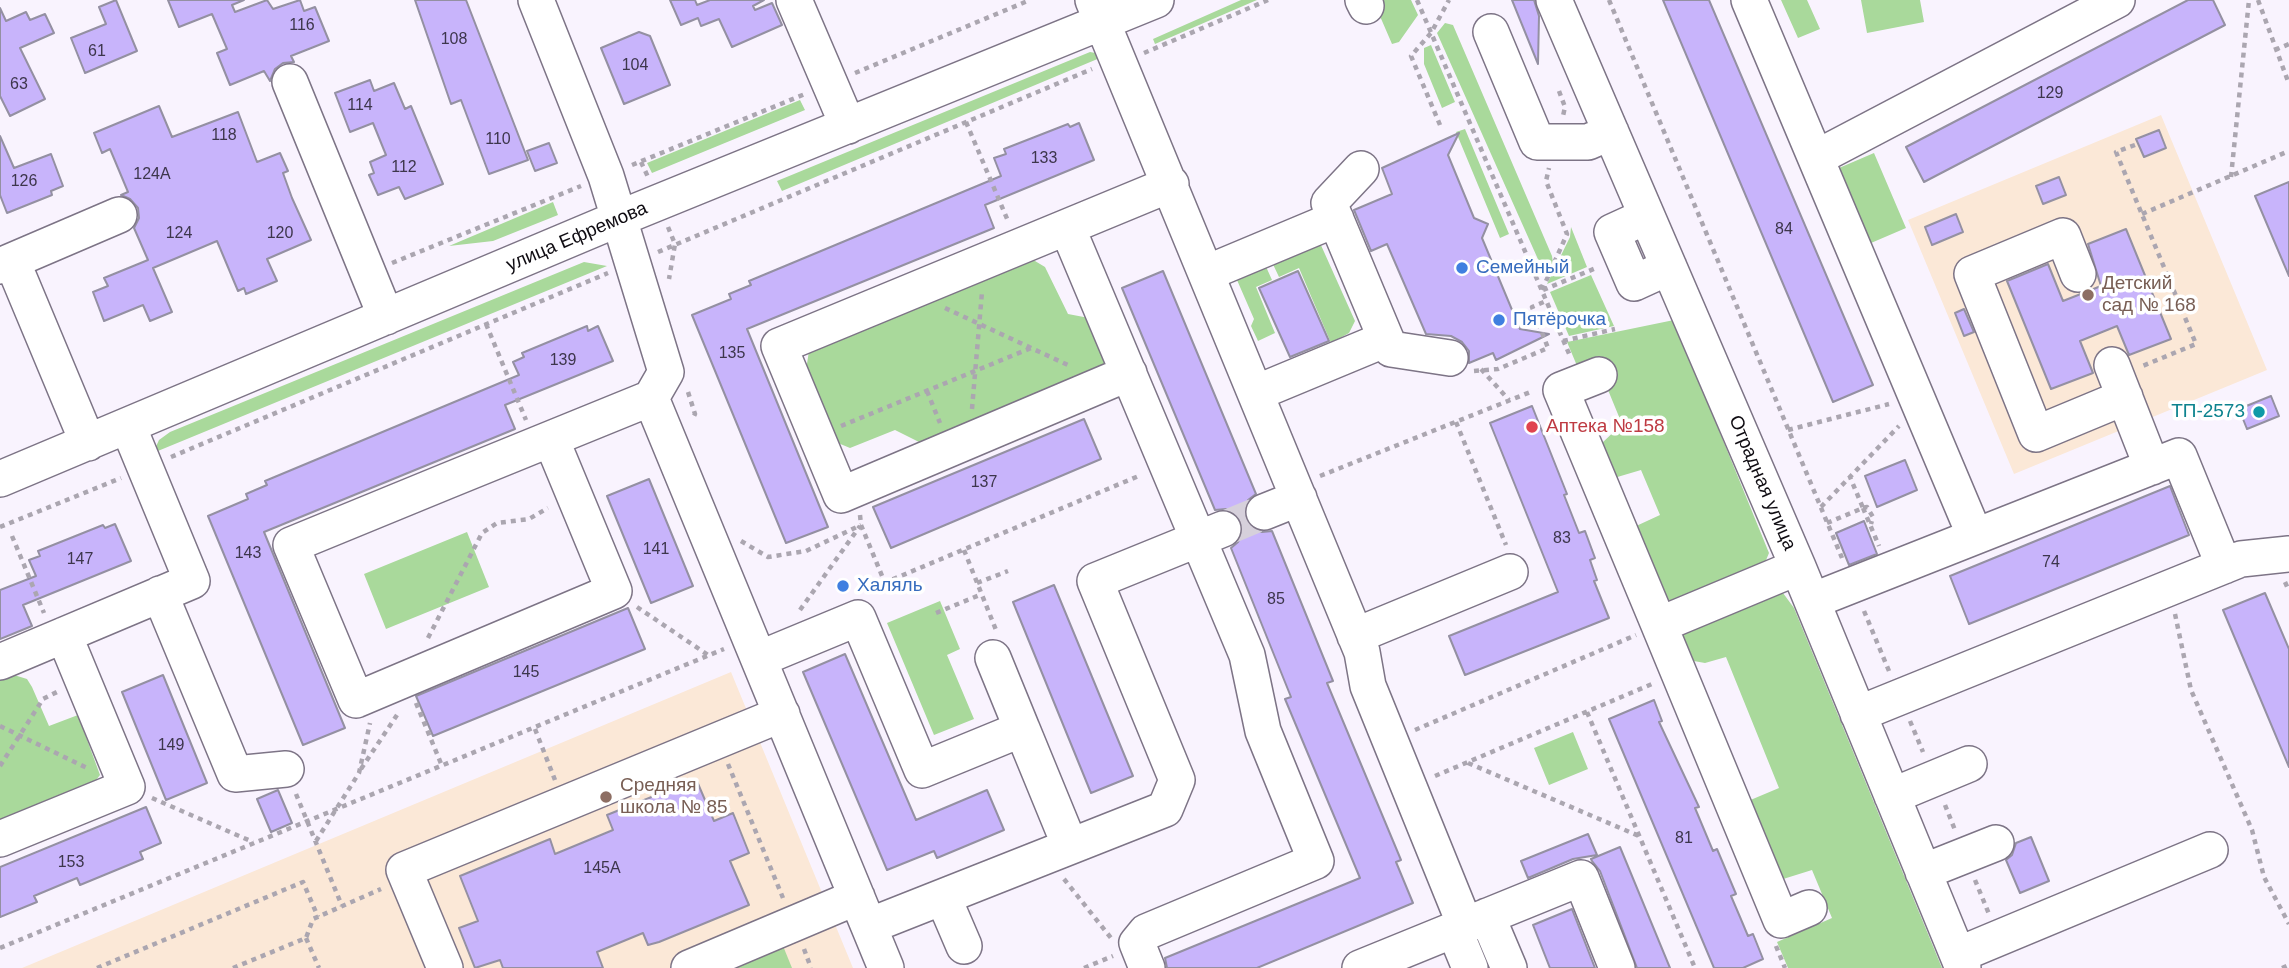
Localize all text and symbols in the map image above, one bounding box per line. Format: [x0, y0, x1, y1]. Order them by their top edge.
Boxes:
house number: 116 [289, 16, 315, 36]
house number: 108 [441, 30, 467, 50]
house number: 61 [88, 42, 106, 62]
house number: 104 [622, 56, 648, 76]
house number: 63 [10, 75, 28, 95]
house number: 129 [2037, 84, 2063, 104]
house number: 114 [347, 96, 373, 116]
house number: 118 [211, 126, 237, 146]
house number: 110 [485, 130, 511, 150]
house number: 133 [1031, 149, 1057, 169]
house number: 112 [391, 158, 417, 178]
house number: 124А [133, 165, 171, 185]
house number: 126 [11, 172, 37, 192]
street label: улица Ефремова [503, 197, 651, 277]
house number: 84 [1775, 220, 1793, 240]
house number: 124 [166, 224, 192, 244]
house number: 120 [267, 224, 293, 244]
place label: Семейный [1476, 257, 1569, 279]
marker: Семейный [1454, 260, 1470, 276]
place label: Детский сад № 168 [2102, 273, 2196, 317]
marker: Детский сад № 168 [2080, 287, 2096, 303]
place label: Пятёрочка [1513, 309, 1606, 331]
marker: Пятёрочка [1491, 312, 1507, 328]
house number: 135 [719, 344, 745, 364]
house number: 139 [550, 351, 576, 371]
place label: ТП-2573 [2171, 401, 2245, 423]
marker: ТП-2573 [2251, 404, 2267, 420]
street label: Отрадная улица [1723, 412, 1801, 554]
place label: Аптека №158 [1546, 416, 1665, 438]
marker: Аптека №158 [1524, 419, 1540, 435]
house number: 137 [971, 473, 997, 493]
house number: 83 [1553, 529, 1571, 549]
house number: 141 [643, 540, 669, 560]
house number: 143 [235, 544, 261, 564]
house number: 147 [67, 550, 93, 570]
house number: 74 [2042, 553, 2060, 573]
place label: Халяль [857, 575, 923, 597]
marker: Халяль [835, 578, 851, 594]
house number: 85 [1267, 590, 1285, 610]
house number: 145 [513, 663, 539, 683]
house number: 149 [158, 736, 184, 756]
place label: Средняя школа № 85 [620, 775, 728, 819]
marker: Средняя школа № 85 [598, 789, 614, 805]
house number: 81 [1675, 829, 1693, 849]
house number: 153 [58, 853, 84, 873]
house number: 145А [583, 859, 621, 879]

